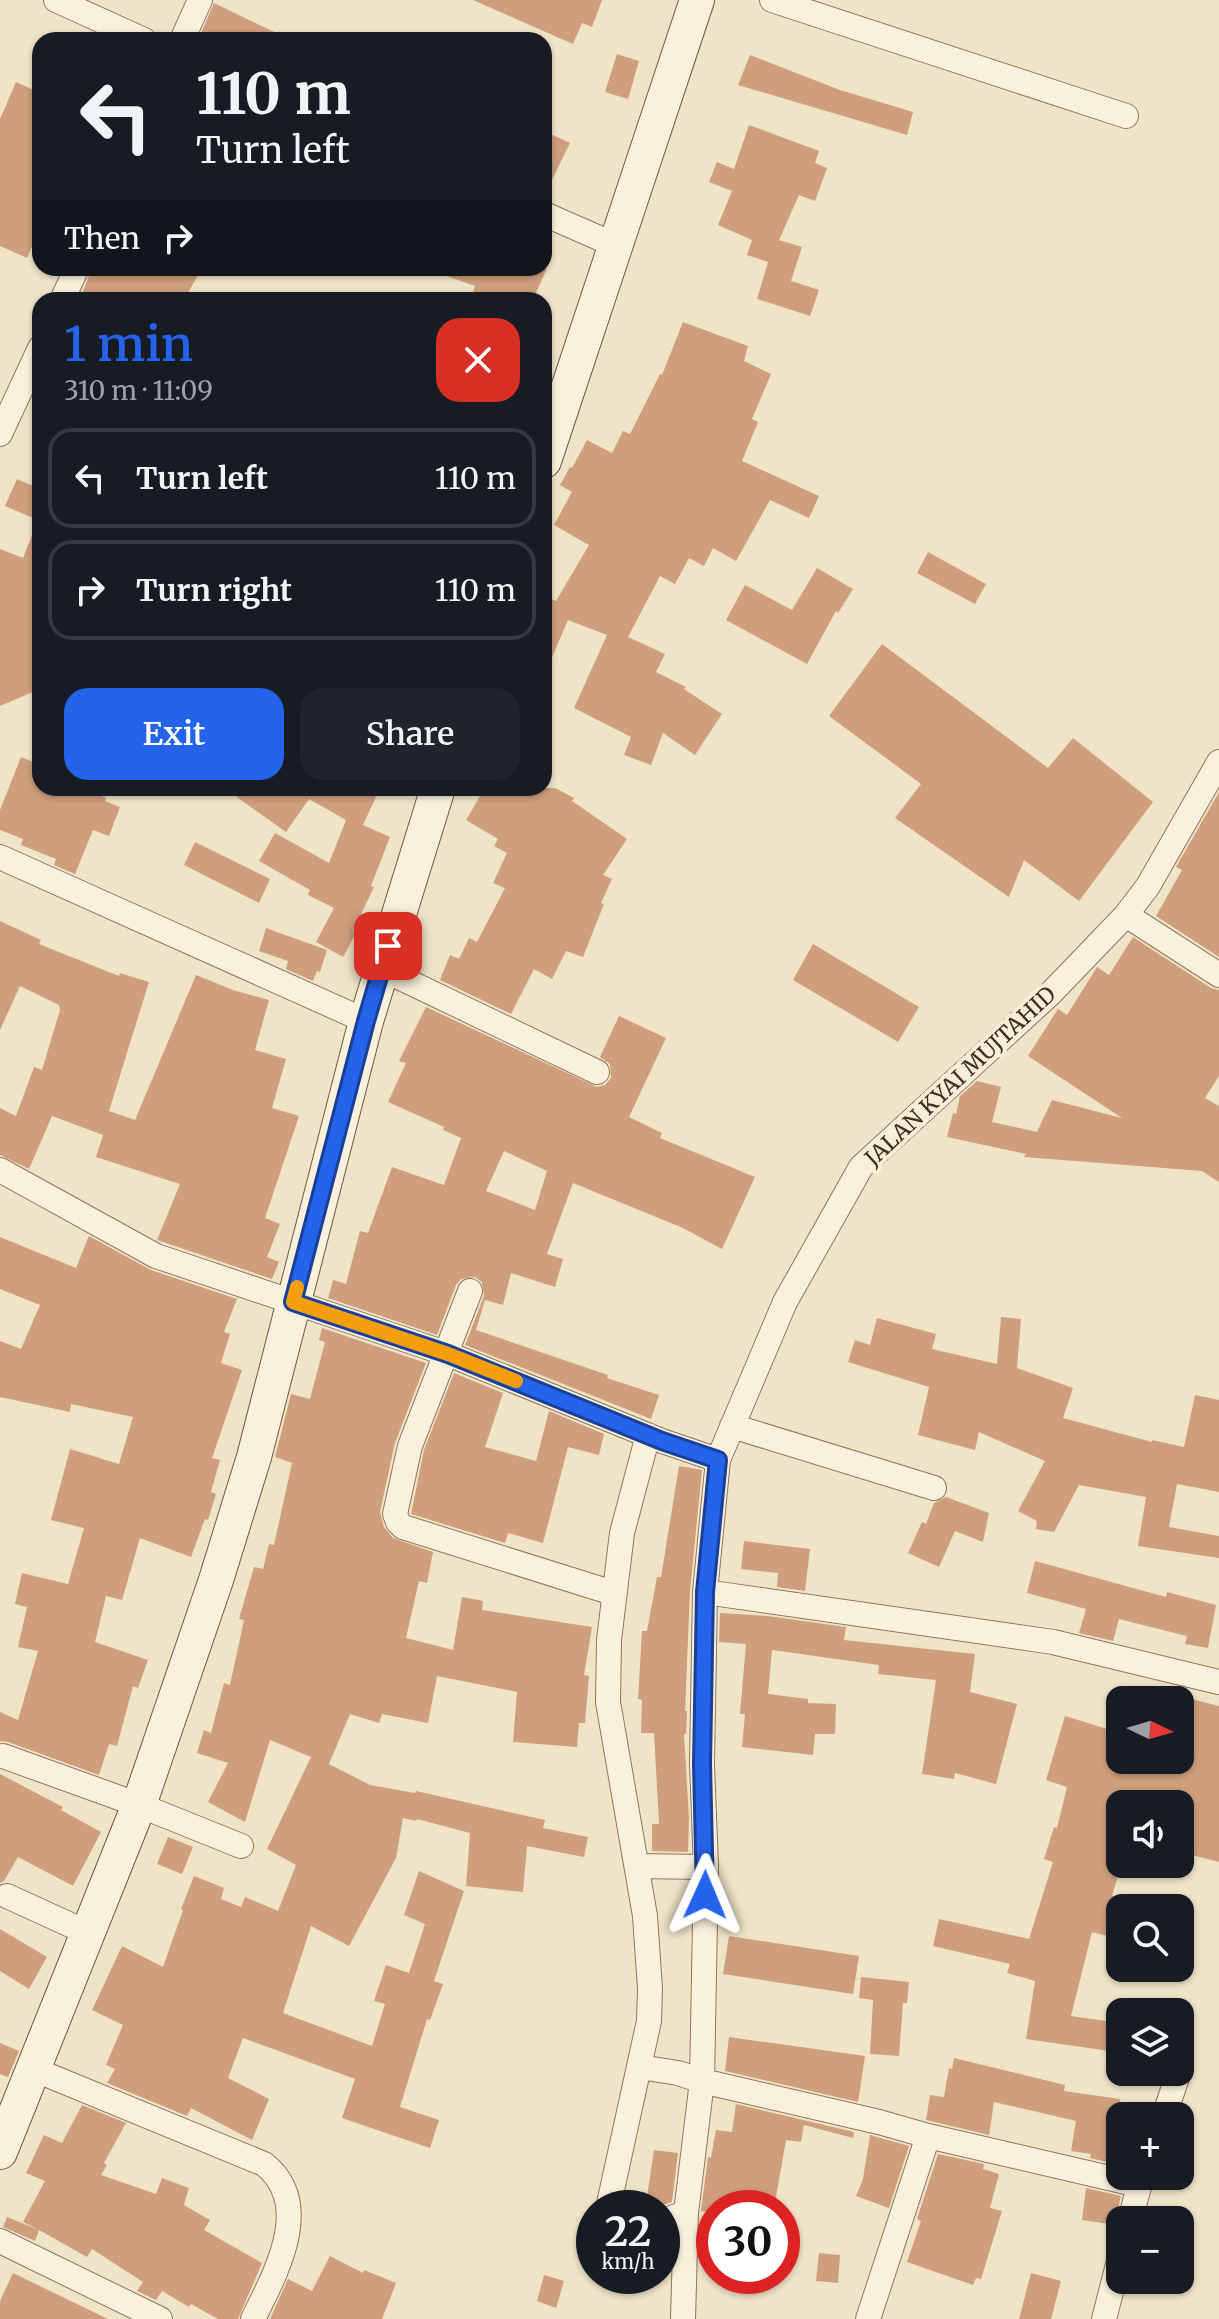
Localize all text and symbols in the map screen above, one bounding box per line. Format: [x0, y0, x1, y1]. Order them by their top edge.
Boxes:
text: 110 m [196, 59, 351, 129]
icon: left [64, 64, 168, 168]
text: Turn left [196, 128, 350, 173]
icon: right [156, 216, 200, 260]
text: Then [64, 219, 140, 257]
text: 1 min [64, 314, 193, 374]
button: close [436, 318, 520, 402]
text: 310 m · 11:09 [64, 374, 213, 407]
icon: left [68, 456, 112, 500]
text: Turn left [136, 459, 268, 497]
text: 110 m [435, 459, 516, 497]
icon: right [68, 568, 112, 612]
text: Turn right [136, 571, 292, 609]
text: 110 m [435, 571, 516, 609]
button: Exit [64, 688, 284, 780]
button: Share [300, 688, 520, 780]
pin [354, 912, 422, 980]
icon: arrive [366, 924, 410, 968]
street label: JALAN KYAI MUJTAHID [858, 980, 1061, 1173]
north arrow [1106, 1686, 1194, 1774]
map controls [1106, 1686, 1194, 2294]
button: sound [1106, 1790, 1194, 1878]
position arrow [663, 1853, 747, 1937]
button: search [1106, 1894, 1194, 1982]
button: layers [1106, 1998, 1194, 2086]
button: + [1106, 2102, 1194, 2190]
speed limit sign: 30 [696, 2190, 800, 2294]
button: − [1106, 2206, 1194, 2294]
text: 22 [605, 2207, 651, 2257]
text: km/h [602, 2249, 654, 2274]

